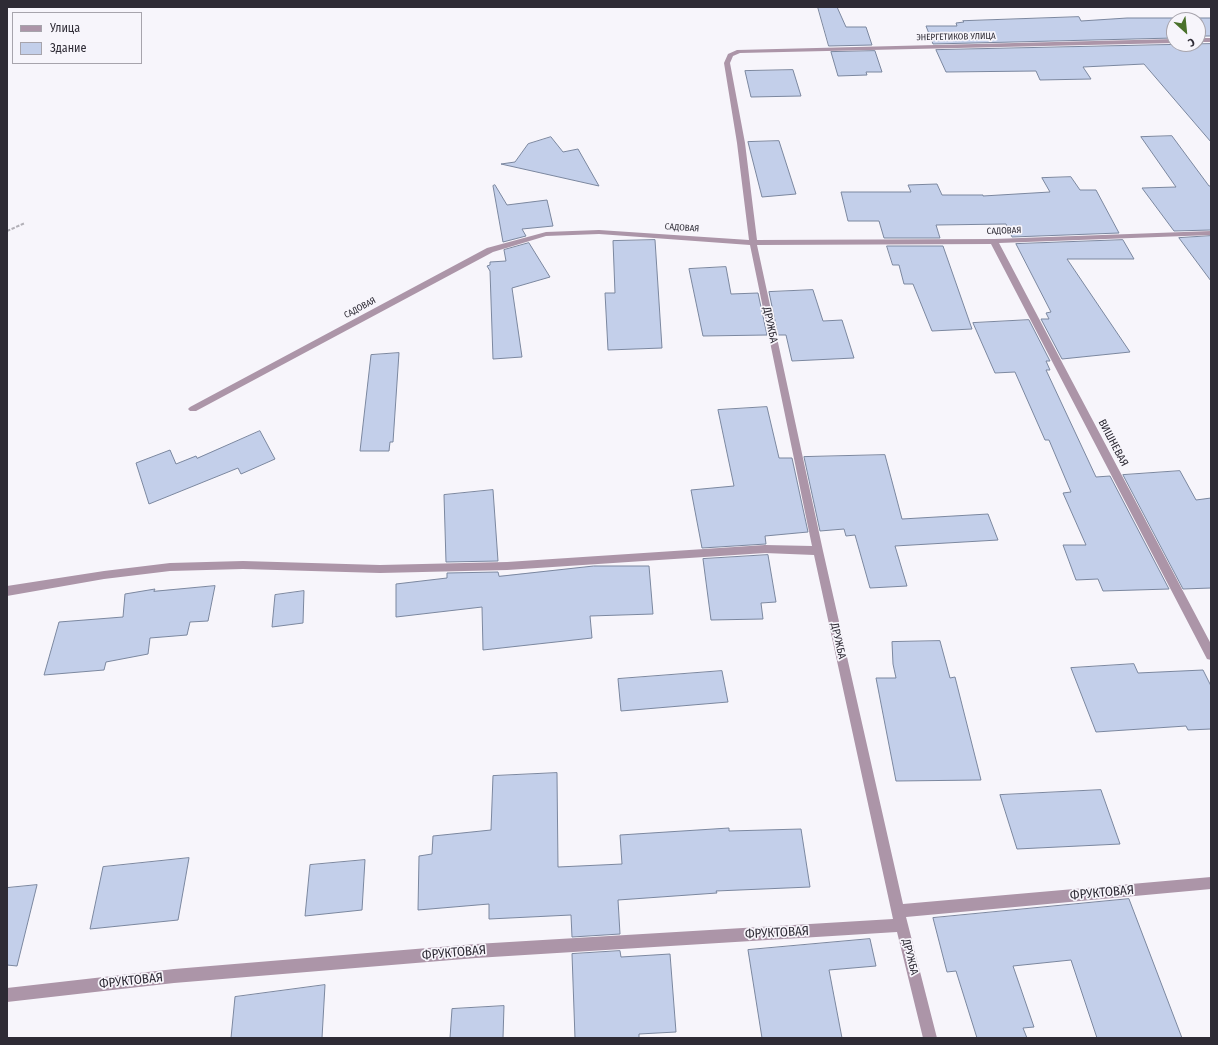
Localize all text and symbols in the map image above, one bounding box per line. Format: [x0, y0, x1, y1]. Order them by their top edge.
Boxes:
legend [12, 12, 142, 64]
north arrow [1166, 12, 1206, 52]
text: Улица [50, 21, 80, 35]
street label: ЭНЕРГЕТИКОВ УЛИЦА [916, 31, 996, 43]
text: С [1186, 35, 1197, 49]
text: Здание [50, 41, 86, 55]
street label: САДОВАЯ [664, 221, 700, 235]
street label: САДОВАЯ [987, 225, 1021, 237]
street label: САДОВАЯ [342, 295, 378, 321]
street label: ДРУЖБА [760, 306, 780, 344]
street label: ВИШНЕВАЯ [1095, 417, 1131, 469]
street label: ДРУЖБА [827, 622, 849, 660]
street label: ФРУКТОВАЯ [1069, 882, 1135, 904]
street label: ФРУКТОВАЯ [745, 924, 809, 942]
street label: ДРУЖБА [899, 938, 921, 976]
street label: ФРУКТОВАЯ [421, 942, 487, 964]
street label: ФРУКТОВАЯ [98, 970, 164, 992]

